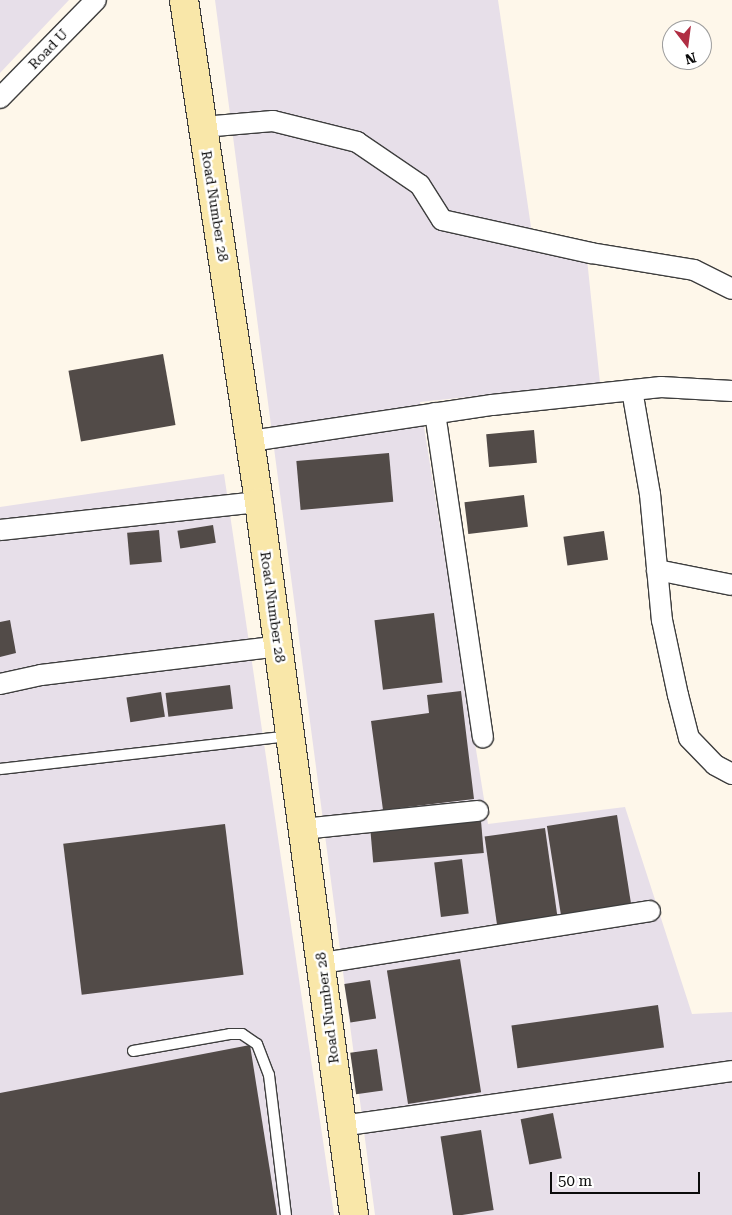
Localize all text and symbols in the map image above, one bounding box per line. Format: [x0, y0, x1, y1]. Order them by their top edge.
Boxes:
north arrow [662, 20, 712, 70]
street label: Road U [25, 25, 71, 73]
text: N [683, 49, 698, 68]
street label: Road Number 28 [198, 149, 232, 263]
street label: Road Number 28 [257, 550, 289, 664]
street label: Road Number 28 [312, 951, 342, 1065]
scale bar [552, 1162, 702, 1194]
text: 50 m [558, 1172, 592, 1190]

